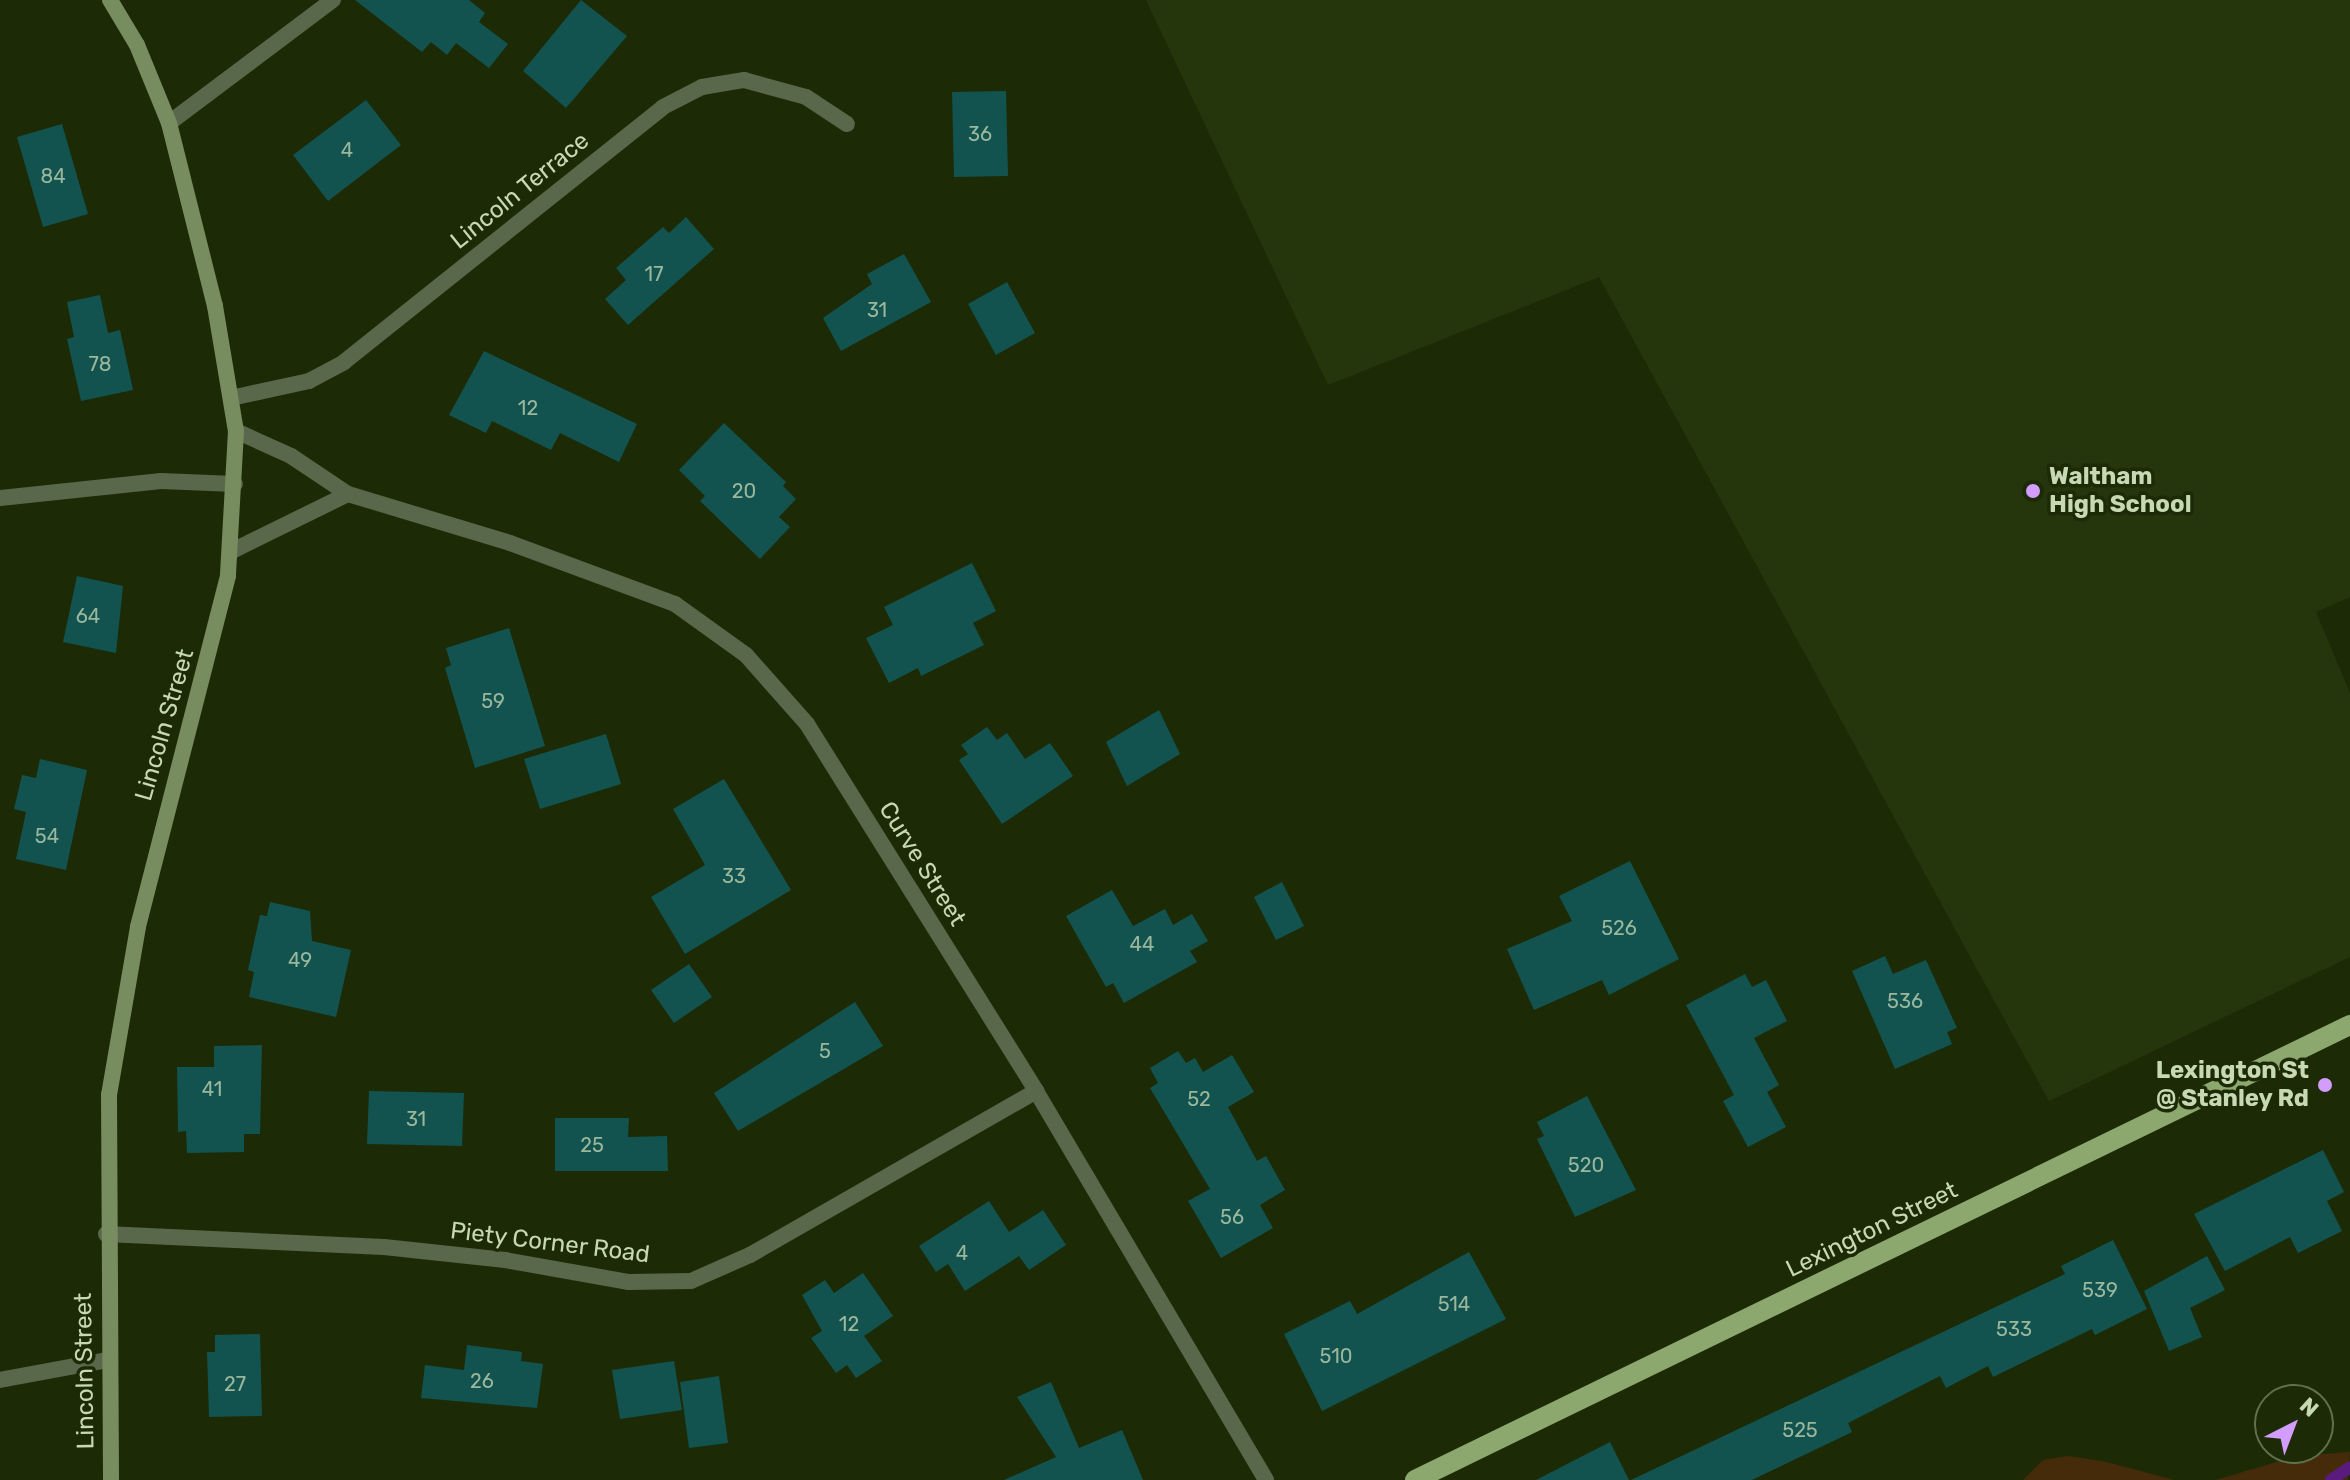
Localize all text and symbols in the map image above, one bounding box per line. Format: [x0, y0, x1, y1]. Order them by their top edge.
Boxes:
house number: 36 [968, 122, 992, 146]
street label: Lincoln Terrace [445, 126, 595, 256]
house number: 4 [341, 138, 353, 162]
house number: 84 [40, 164, 66, 188]
house number: 17 [645, 262, 663, 286]
house number: 31 [867, 298, 887, 322]
house number: 78 [89, 352, 111, 376]
house number: 12 [518, 396, 538, 420]
place label: Waltham High School [2049, 463, 2192, 519]
house number: 20 [732, 479, 756, 503]
marker: Waltham High School [2024, 482, 2042, 500]
house number: 64 [76, 604, 100, 628]
street label: Lincoln Street [130, 646, 200, 804]
house number: 59 [481, 689, 505, 713]
street label: Curve Street [872, 797, 972, 931]
house number: 54 [35, 824, 59, 848]
house number: 33 [722, 864, 746, 888]
house number: 526 [1601, 916, 1637, 940]
house number: 44 [1130, 932, 1154, 956]
house number: 49 [288, 948, 312, 972]
house number: 536 [1887, 989, 1923, 1013]
house number: 5 [819, 1039, 831, 1063]
place label: Lexington St @ Stanley Rd [2155, 1057, 2309, 1113]
marker: Lexington St @ Stanley Rd [2316, 1076, 2334, 1094]
house number: 41 [202, 1077, 222, 1101]
house number: 52 [1187, 1087, 1211, 1111]
house number: 31 [406, 1107, 426, 1131]
house number: 25 [580, 1133, 604, 1157]
house number: 520 [1568, 1153, 1604, 1177]
street label: Lexington Street [1782, 1176, 1962, 1284]
house number: 56 [1220, 1205, 1244, 1229]
street label: Piety Corner Road [448, 1216, 652, 1270]
house number: 4 [956, 1241, 968, 1265]
house number: 539 [2082, 1278, 2118, 1302]
street label: Lincoln Street [69, 1292, 101, 1450]
house number: 514 [1438, 1292, 1470, 1316]
house number: 12 [839, 1312, 859, 1336]
house number: 533 [1996, 1317, 2032, 1341]
house number: 510 [1320, 1344, 1352, 1368]
house number: 26 [470, 1369, 494, 1393]
house number: 27 [224, 1372, 246, 1396]
north arrow [2254, 1384, 2334, 1464]
text: N [2294, 1392, 2324, 1423]
house number: 525 [1782, 1418, 1818, 1442]

